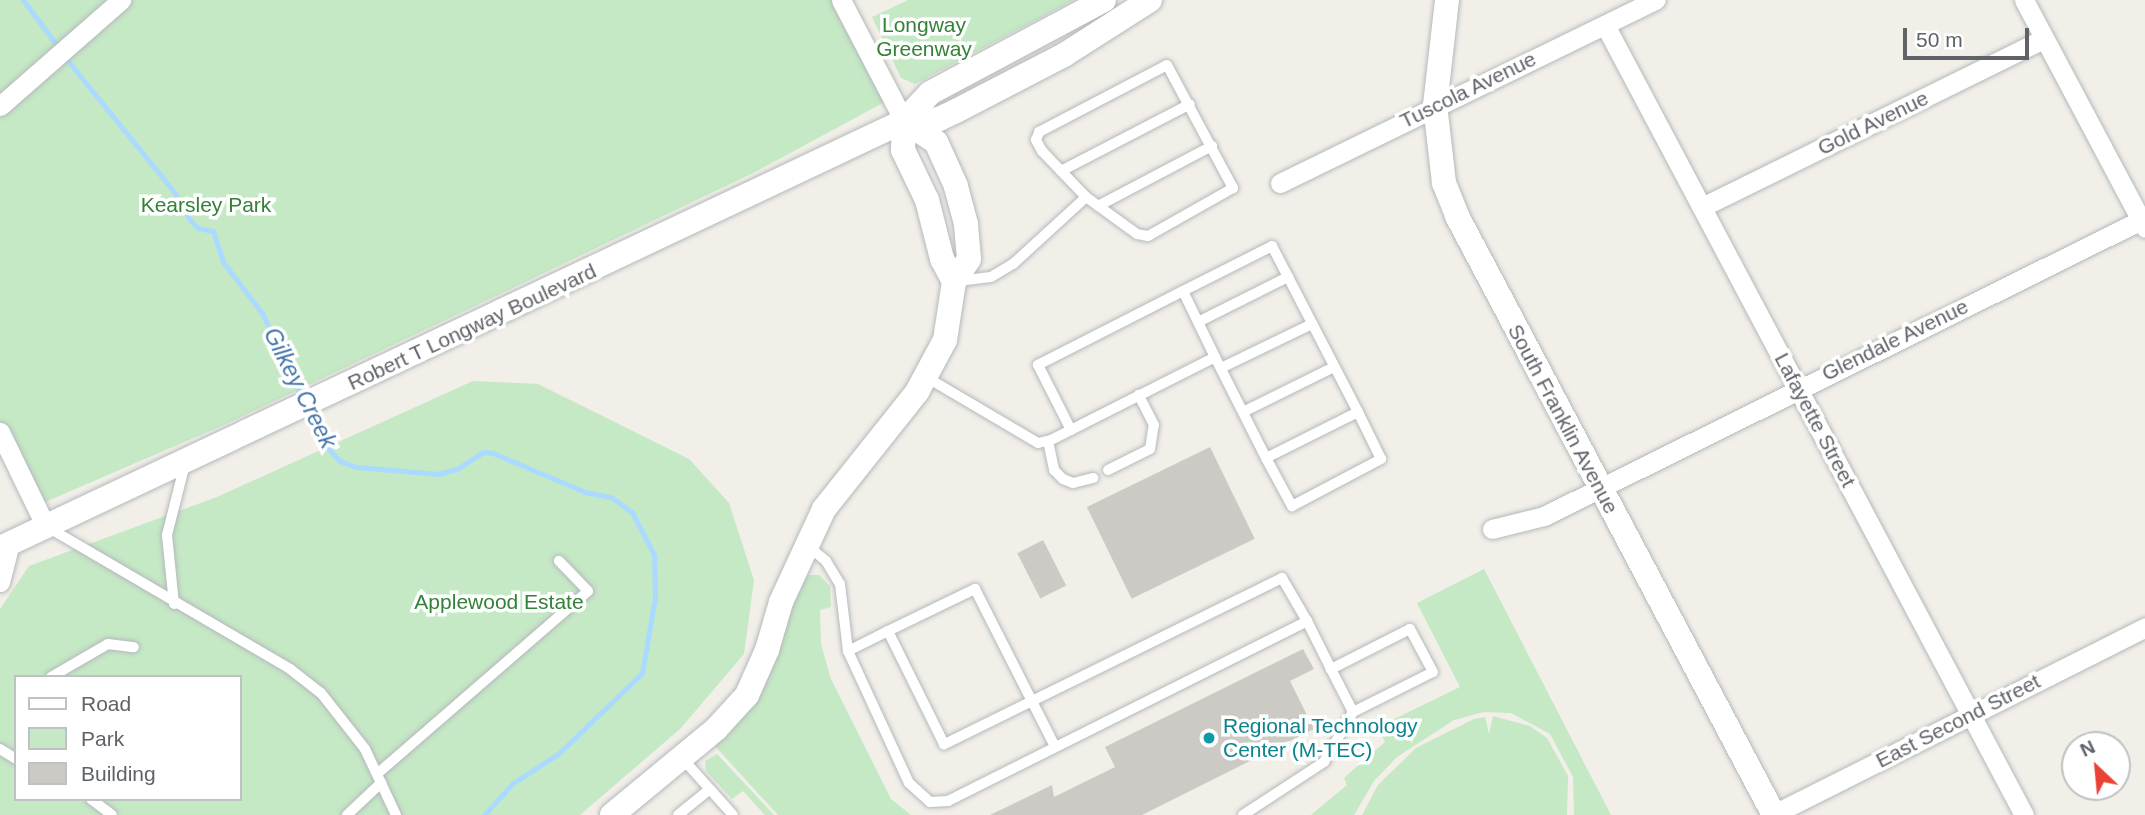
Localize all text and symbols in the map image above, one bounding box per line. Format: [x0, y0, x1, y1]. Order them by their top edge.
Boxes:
park label: Longway Greenway [876, 12, 972, 62]
scale bar [1907, 14, 2033, 58]
text: 50 m [1916, 28, 1963, 51]
street label: Tuscola Avenue [1395, 46, 1541, 134]
street label: Gold Avenue [1813, 85, 1933, 161]
park label: Kearsley Park [141, 192, 271, 218]
street label: Robert T Longway Boulevard [343, 258, 601, 396]
street label: Glendale Avenue [1817, 293, 1973, 387]
street label: South Franklin Avenue [1502, 319, 1624, 519]
water label: Gilkey Creek [258, 323, 342, 453]
street label: Lafayette Street [1769, 349, 1861, 491]
park label: Applewood Estate [414, 589, 584, 615]
street label: East Second Street [1872, 669, 2044, 773]
legend [14, 675, 242, 801]
text: Road [81, 692, 131, 715]
place label: Regional Technology Center (M-TEC) [1223, 713, 1418, 763]
text: Park [81, 727, 124, 750]
marker: Regional Technology Center (M-TEC) [1201, 730, 1217, 746]
north arrow [2061, 731, 2131, 801]
text: N [2077, 736, 2098, 761]
text: Building [81, 762, 156, 785]

